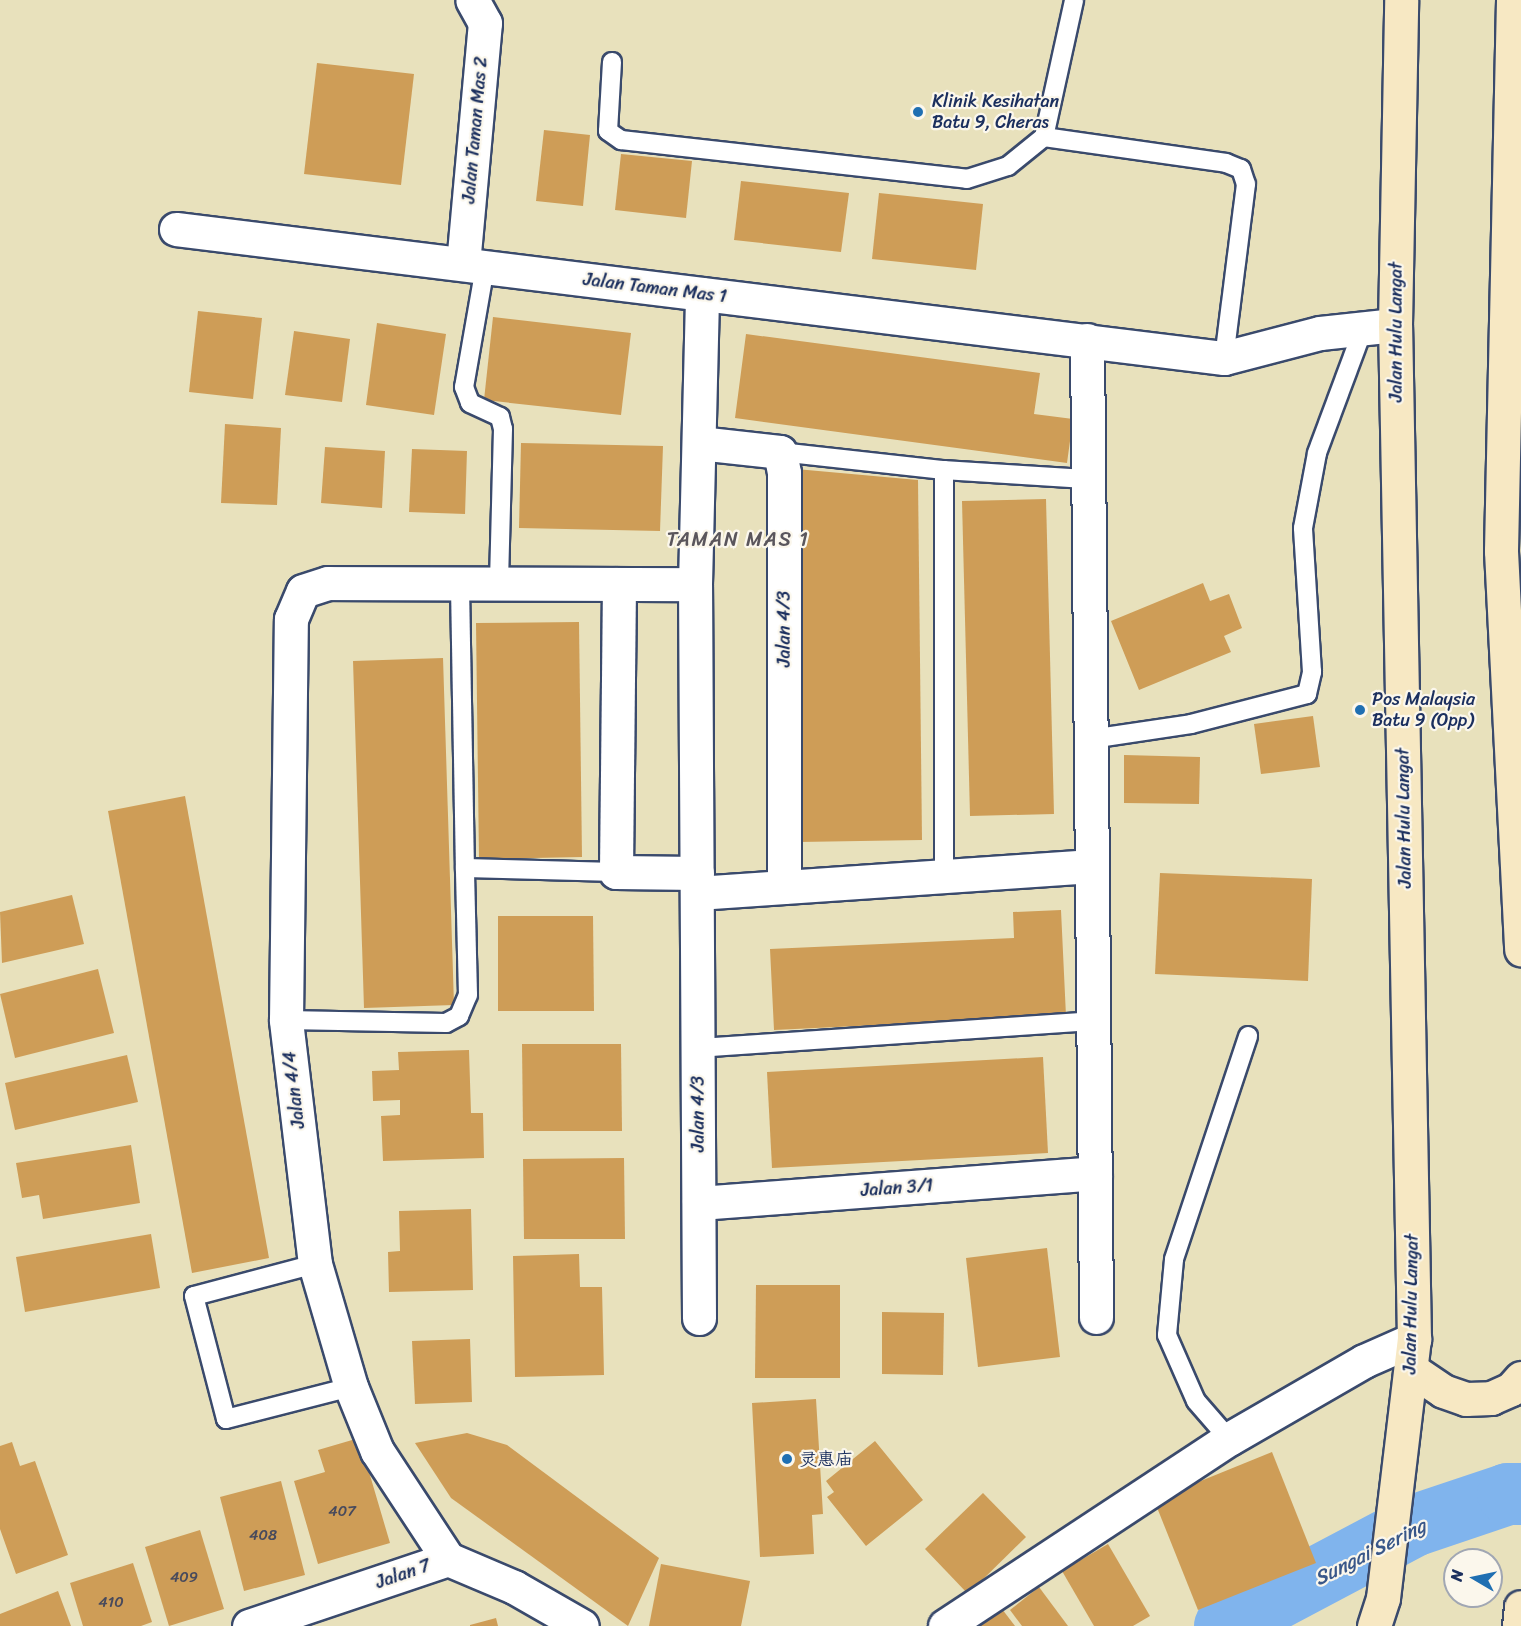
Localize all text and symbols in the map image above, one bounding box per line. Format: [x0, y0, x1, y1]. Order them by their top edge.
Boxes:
street label: Jalan Taman Mas 2 [458, 55, 492, 205]
place label: Klinik Kesihatan Batu 9, Cheras [932, 91, 1060, 134]
marker: Klinik Kesihatan Batu 9, Cheras [909, 103, 927, 121]
street label: Jalan Hulu Langat [1385, 262, 1407, 402]
street label: Jalan Taman Mas 1 [582, 268, 728, 308]
district label: TAMAN MAS 1 [666, 527, 810, 551]
street label: Jalan 4/3 [773, 591, 795, 667]
place label: Pos Malaysia Batu 9 (Opp) [1372, 689, 1474, 732]
marker: Pos Malaysia Batu 9 (Opp) [1353, 703, 1367, 717]
street label: Jalan Hulu Langat [1392, 748, 1416, 888]
street label: Jalan 4/4 [279, 1050, 309, 1130]
street label: Jalan 4/3 [687, 1076, 709, 1152]
street label: Jalan 3/1 [860, 1175, 934, 1201]
street label: Jalan Hulu Langat [1399, 1234, 1423, 1374]
place label: 灵惠庙 [799, 1448, 853, 1470]
marker: 灵惠庙 [780, 1452, 794, 1466]
house number: 407 [328, 1503, 356, 1521]
water label: Sungai Sering [1310, 1514, 1430, 1590]
house number: 408 [249, 1527, 277, 1545]
north arrow [1443, 1548, 1503, 1608]
street label: Jalan 7 [373, 1555, 433, 1593]
text: N [1442, 1568, 1472, 1583]
house number: 409 [170, 1569, 198, 1587]
house number: 410 [98, 1594, 124, 1612]

